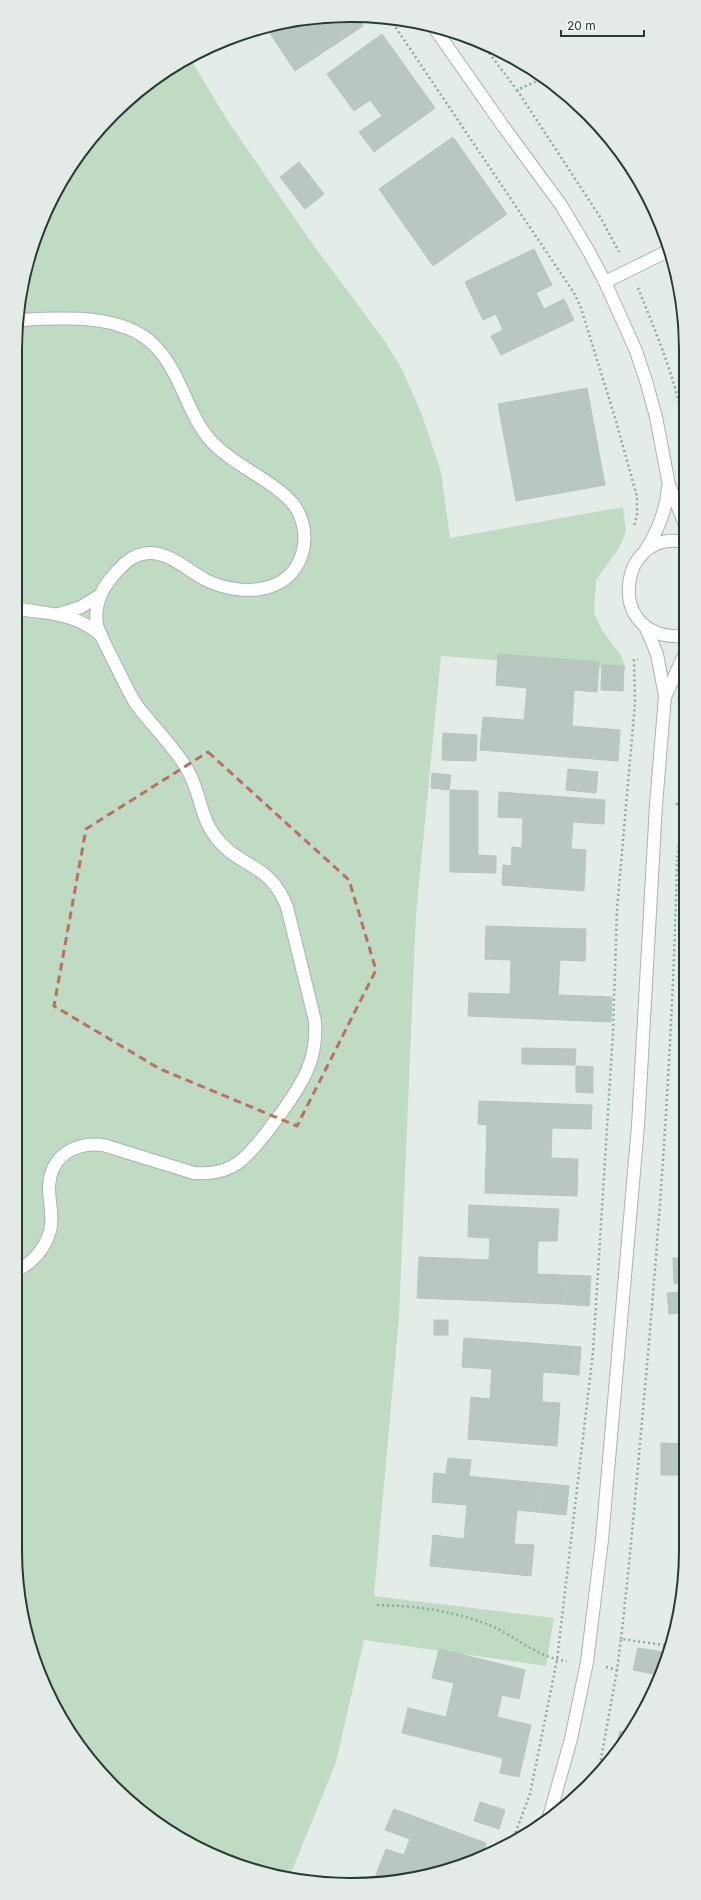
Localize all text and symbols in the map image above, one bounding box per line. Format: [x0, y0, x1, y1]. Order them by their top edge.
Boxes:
scale bar [561, 12, 644, 38]
text: 20 m [567, 18, 596, 33]

